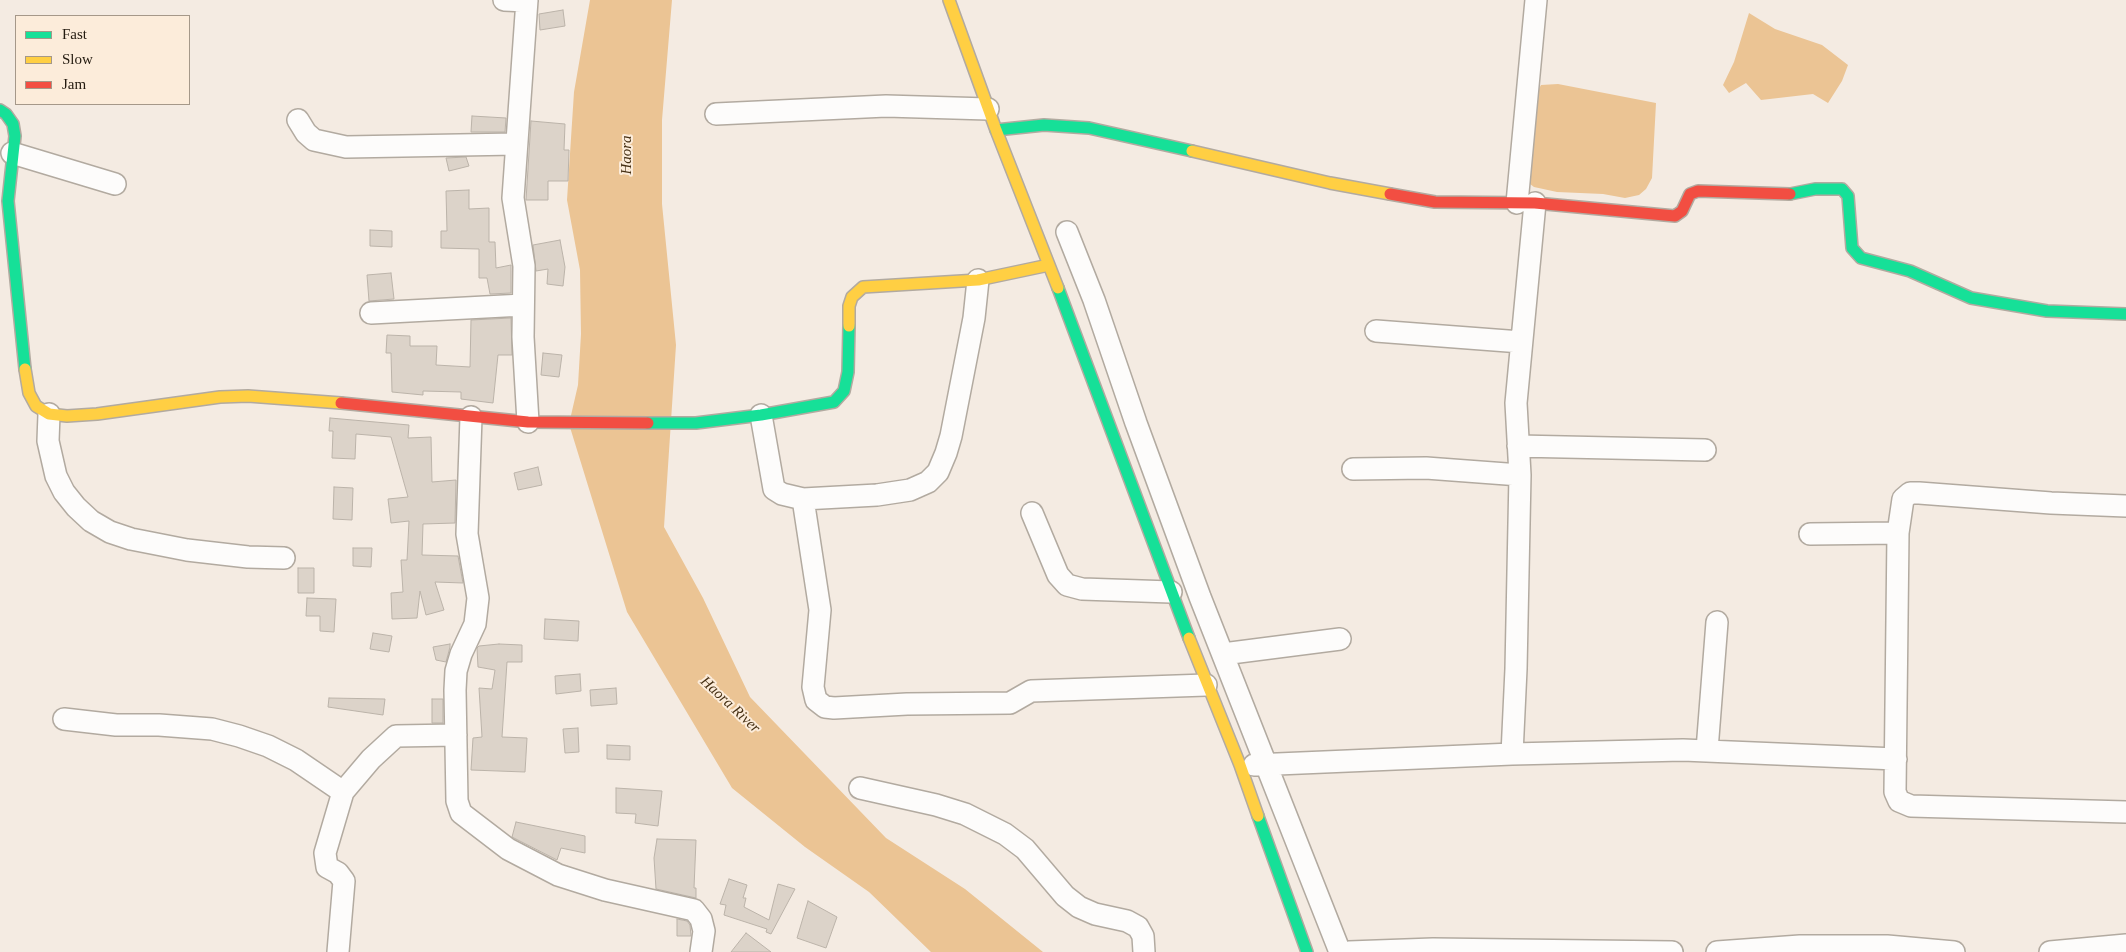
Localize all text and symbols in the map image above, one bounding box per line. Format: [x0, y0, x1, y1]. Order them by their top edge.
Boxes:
legend [15, 15, 190, 105]
text: Fast [62, 26, 87, 42]
text: Slow [62, 51, 93, 67]
text: Jam [62, 76, 86, 92]
water label: Haora [618, 135, 636, 175]
water label: Haora River [696, 673, 764, 737]

